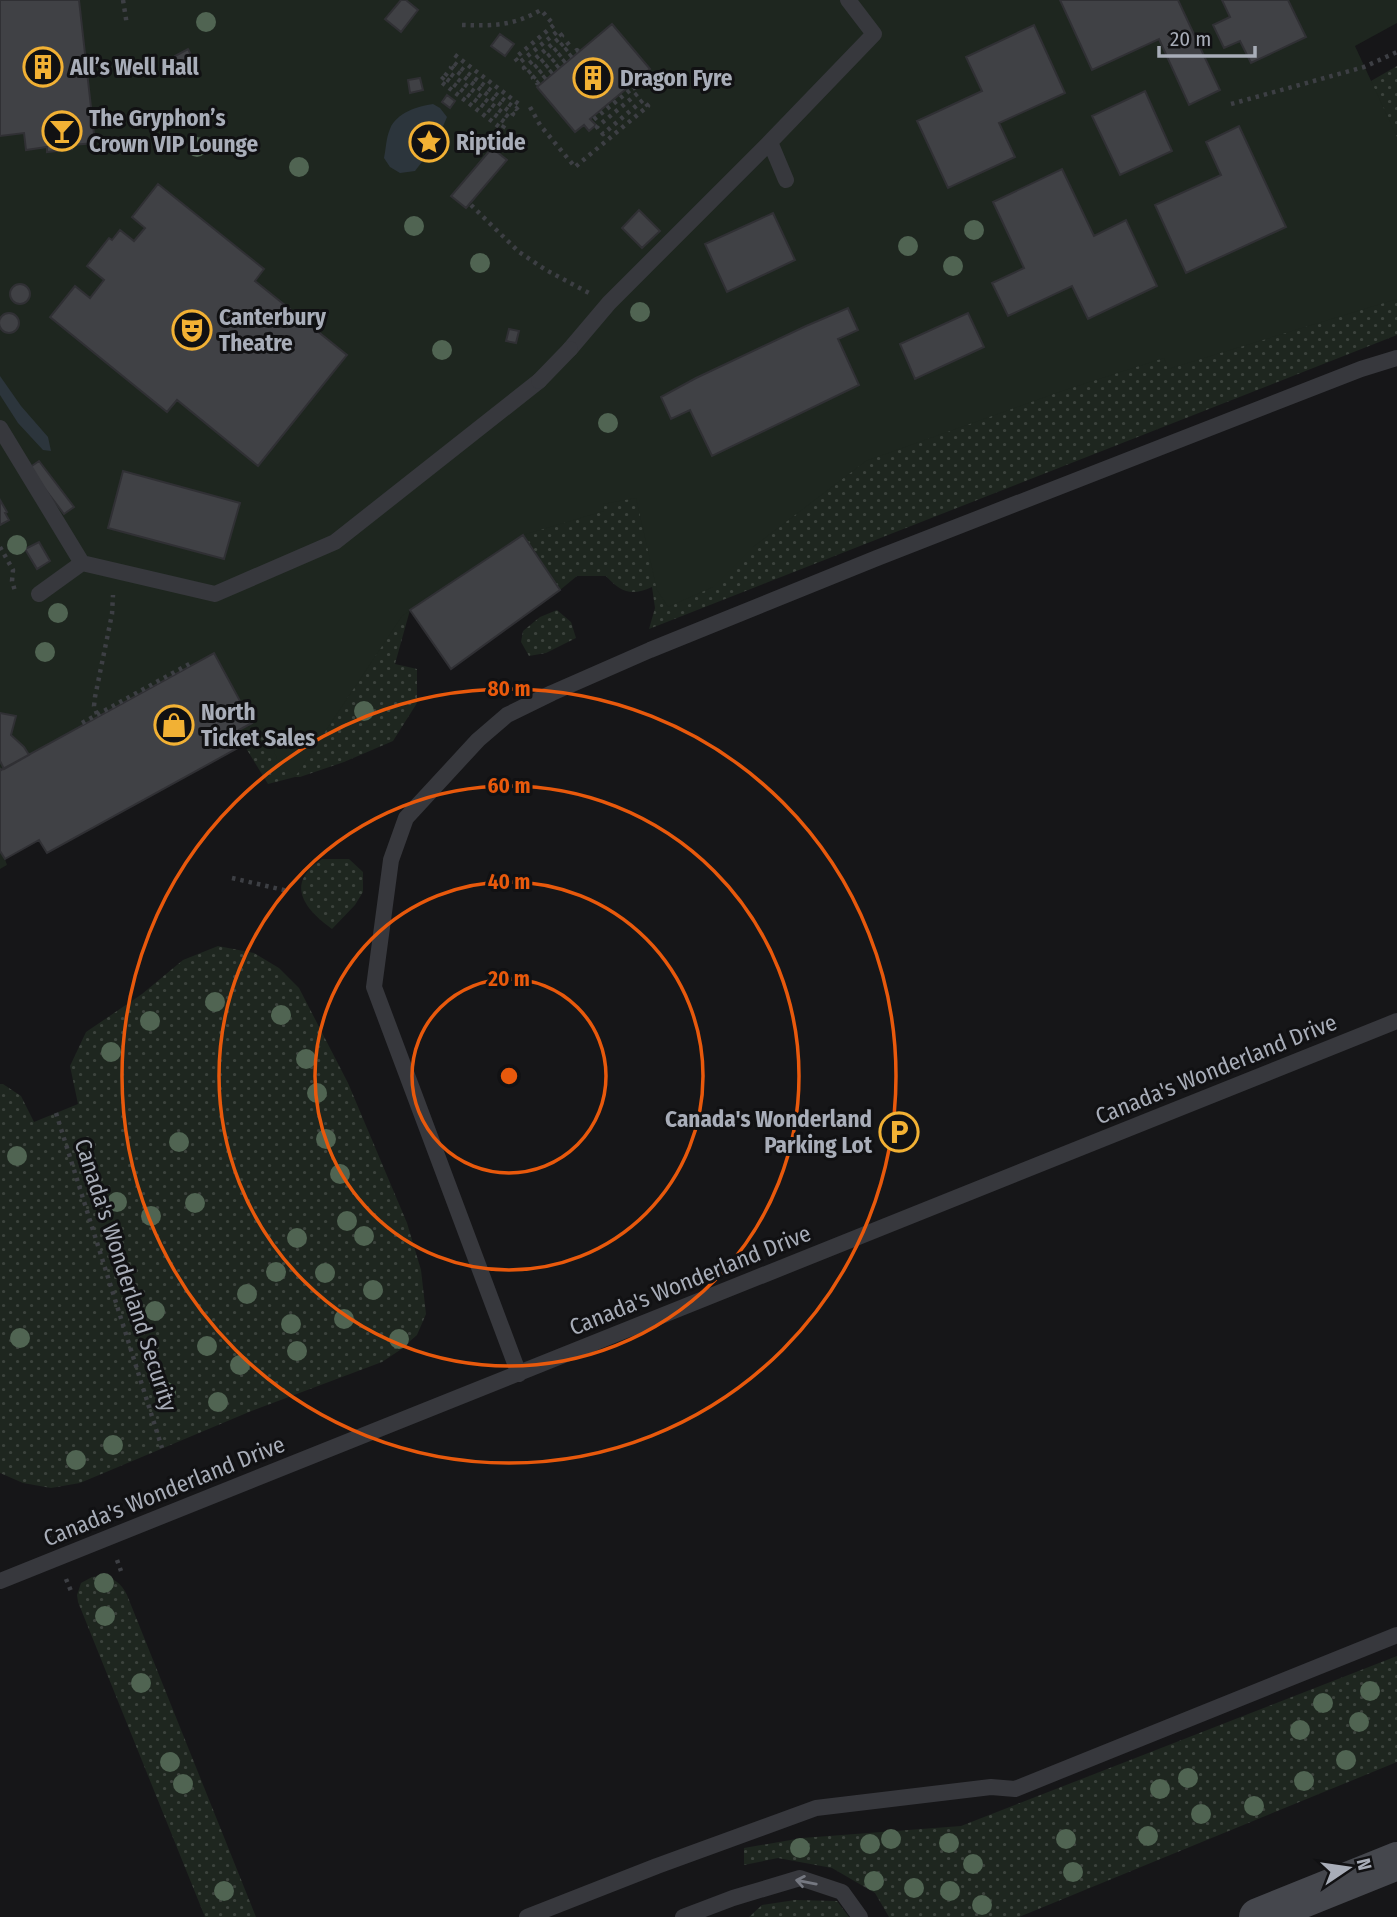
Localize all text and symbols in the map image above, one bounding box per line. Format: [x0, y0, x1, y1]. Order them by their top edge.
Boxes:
scale bar [1159, 14, 1255, 58]
text: 20 m [1170, 26, 1211, 52]
building icon: All’s Well Hall [22, 46, 64, 88]
place label: All’s Well Hall [69, 53, 199, 81]
building icon: Dragon Fyre [572, 57, 614, 99]
place label: Dragon Fyre [620, 64, 733, 92]
place label: The Gryphon’s Crown VIP Lounge [89, 104, 258, 158]
bar icon: The Gryphon’s Crown VIP Lounge [41, 110, 83, 152]
place icon: Riptide [408, 121, 450, 163]
place label: Riptide [456, 128, 526, 156]
place label: Canterbury Theatre [219, 303, 327, 357]
theatre icon: Canterbury Theatre [171, 309, 213, 351]
text: 80 m [488, 676, 530, 702]
place label: North Ticket Sales [201, 698, 315, 752]
shop icon: North Ticket Sales [153, 704, 195, 746]
text: 60 m [488, 773, 530, 799]
text: 40 m [488, 869, 530, 895]
text: 20 m [487, 966, 530, 992]
street label: Canada's Wonderland Drive [1091, 1008, 1341, 1130]
centre of rings [497, 1064, 521, 1088]
place label: Canada's Wonderland Parking Lot [665, 1105, 873, 1159]
parking icon: Canada's Wonderland Parking Lot [878, 1111, 920, 1153]
street label: Canada's Wonderland Security [69, 1135, 184, 1416]
street label: Canada's Wonderland Drive [565, 1219, 815, 1341]
street label: Canada's Wonderland Drive [39, 1430, 289, 1552]
north arrow [1313, 1833, 1383, 1903]
text: N [1352, 1856, 1377, 1872]
one-way arrow [796, 1875, 818, 1888]

